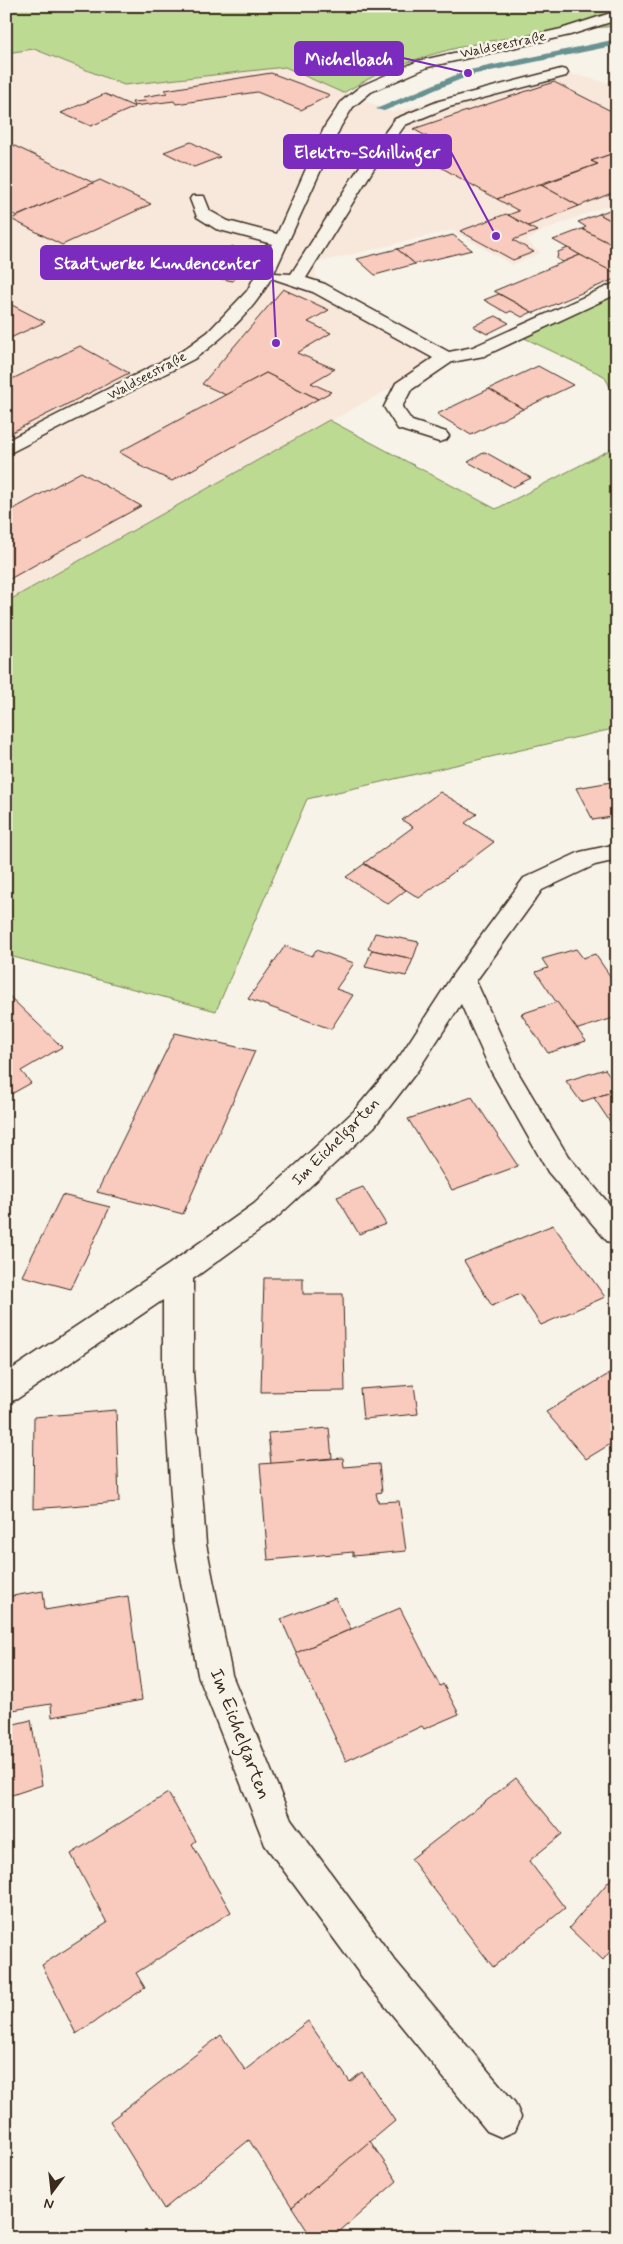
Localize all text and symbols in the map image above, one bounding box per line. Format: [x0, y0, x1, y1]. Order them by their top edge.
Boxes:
street label: Waldseestraße [459, 27, 548, 63]
callout: Michelbach [295, 42, 403, 75]
text: Michelbach [305, 48, 393, 72]
callout: Elektro-Schillinger [284, 135, 451, 168]
text: Elektro-Schillinger [294, 141, 441, 167]
callout: Stadtwerke Kundencenter [41, 246, 272, 279]
text: Stadtwerke Kundencenter [54, 252, 261, 276]
street label: Waldseestraße [104, 348, 190, 404]
street label: Im Eichelgarten [287, 1093, 385, 1191]
street label: Im Eichelgarten [201, 1665, 276, 1804]
north arrow [28, 2166, 78, 2216]
text: N [42, 2194, 56, 2213]

